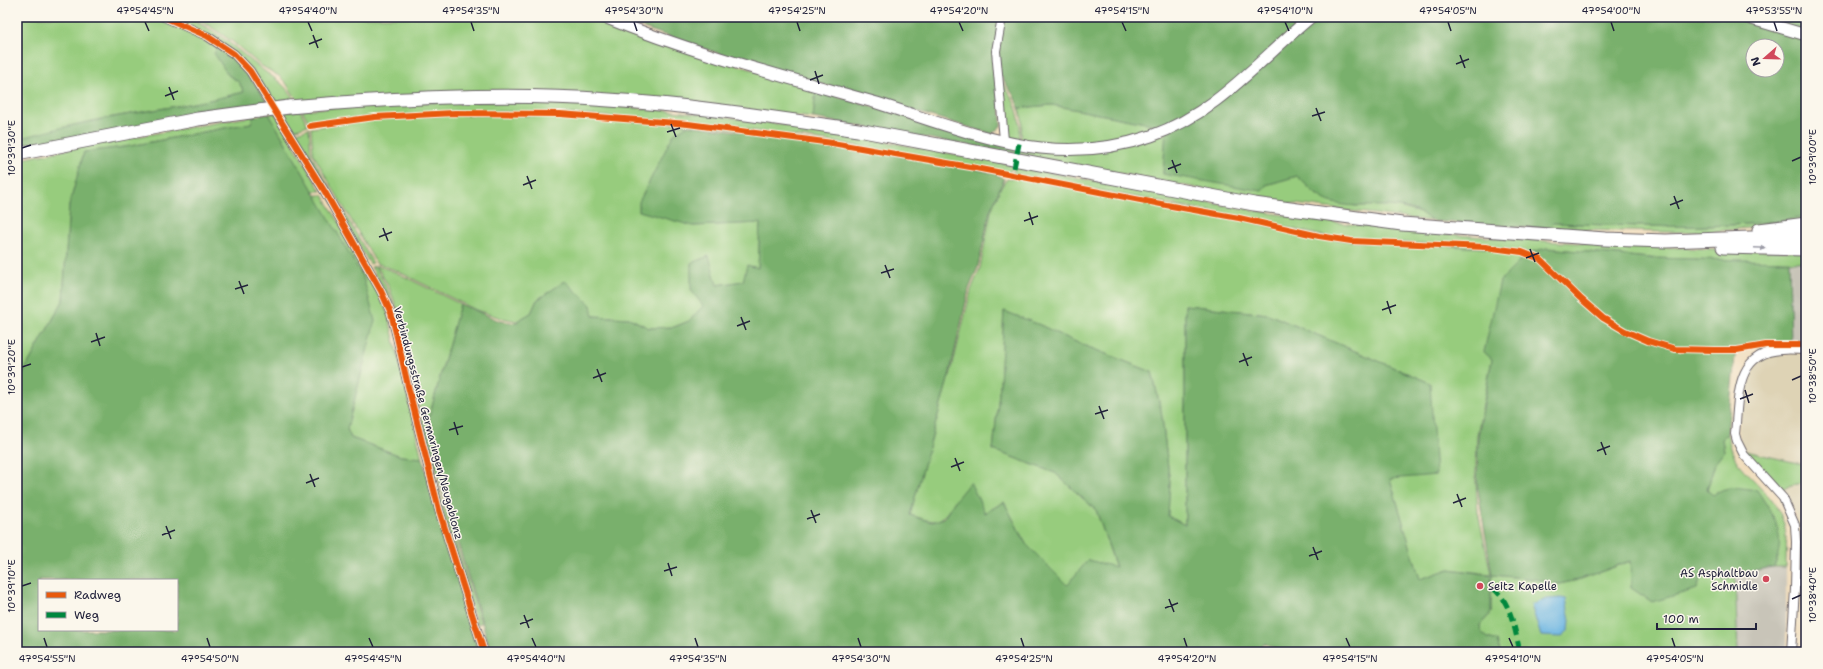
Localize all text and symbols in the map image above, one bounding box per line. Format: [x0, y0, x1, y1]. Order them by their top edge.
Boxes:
text: 47°54'45"N [116, 4, 174, 17]
text: 47°54'40"N [279, 4, 337, 17]
text: 47°54'35"N [442, 4, 500, 17]
text: 47°54'30"N [604, 4, 664, 17]
text: 47°54'25"N [768, 4, 826, 17]
text: 47°54'20"N [930, 4, 988, 17]
text: 47°54'15"N [1094, 4, 1150, 17]
text: 47°54'10"N [1257, 4, 1313, 17]
text: 47°54'05"N [1419, 4, 1477, 17]
text: 47°54'00"N [1581, 4, 1641, 17]
text: 47°53'55"N [1746, 4, 1802, 17]
north arrow [1745, 38, 1785, 78]
text: N [1747, 54, 1765, 68]
text: 10°39'30"E [5, 120, 18, 176]
text: 10°39'00"E [1806, 129, 1819, 185]
one-way arrow [1754, 245, 1767, 251]
street label: Verbindungsstraße Germaringen/Neugablonz [390, 305, 466, 541]
text: 10°39'20"E [5, 339, 18, 395]
text: 10°38'50"E [1806, 348, 1819, 404]
text: 10°39'10"E [5, 559, 18, 613]
place label: AS Asphaltbau Schmidle [1680, 566, 1758, 594]
text: 10°38'40"E [1806, 567, 1819, 623]
marker: AS Asphaltbau Schmidle [1761, 574, 1771, 584]
legend [38, 579, 178, 631]
place label: Seitz Kapelle [1488, 579, 1557, 594]
marker: Seitz Kapelle [1475, 581, 1485, 591]
text: Radweg [74, 587, 121, 603]
scale bar [1657, 605, 1756, 631]
text: Weg [74, 607, 99, 623]
text: 100 m [1663, 611, 1699, 627]
text: 47°54'55"N [18, 652, 76, 665]
text: 47°54'50"N [181, 652, 239, 665]
text: 47°54'45"N [344, 652, 402, 665]
text: 47°54'40"N [507, 652, 565, 665]
text: 47°54'35"N [669, 652, 727, 665]
text: 47°54'30"N [831, 652, 891, 665]
text: 47°54'25"N [995, 652, 1053, 665]
text: 47°54'20"N [1158, 652, 1216, 665]
text: 47°54'15"N [1322, 652, 1378, 665]
text: 47°54'10"N [1485, 652, 1541, 665]
text: 47°54'05"N [1646, 652, 1704, 665]

